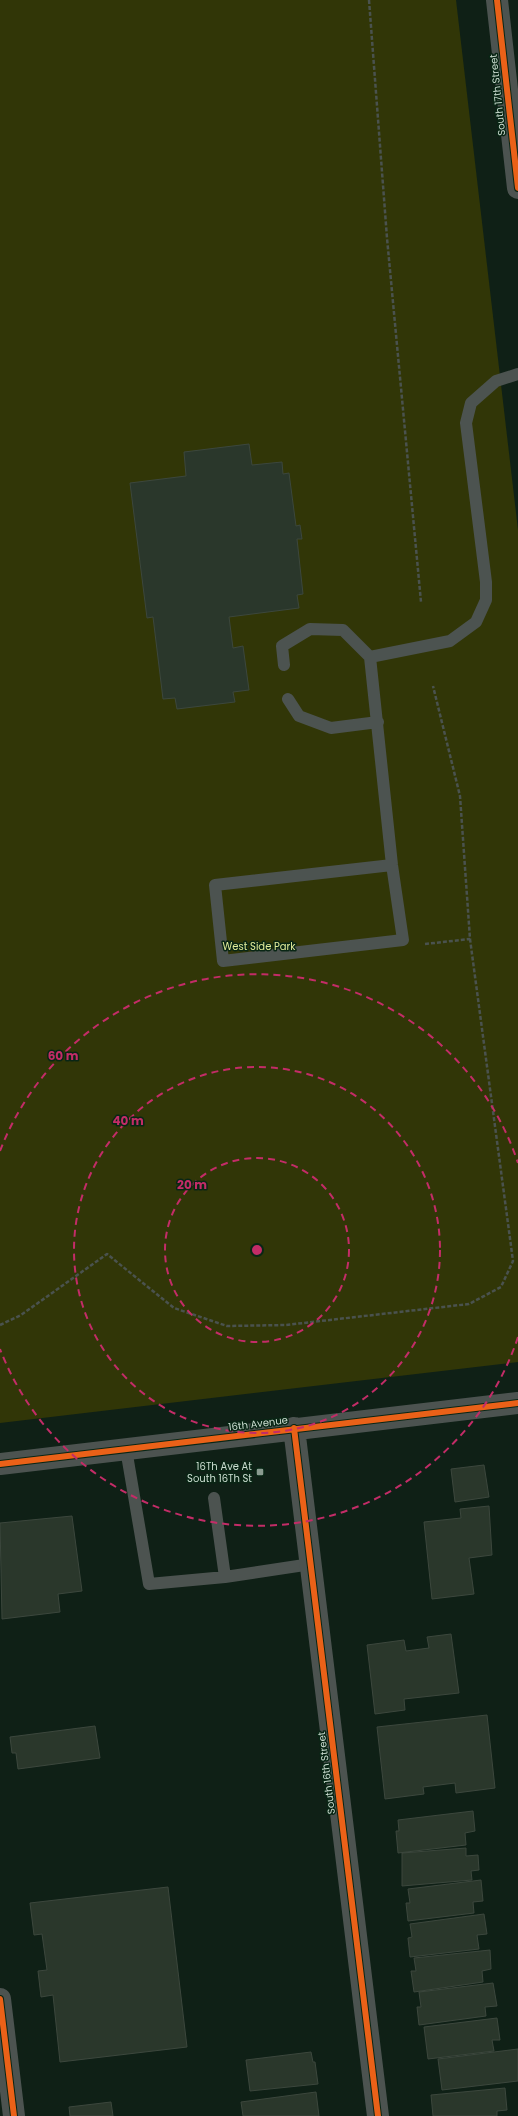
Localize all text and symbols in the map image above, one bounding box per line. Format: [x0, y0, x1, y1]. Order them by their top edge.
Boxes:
street label: South 17th Street [486, 53, 509, 137]
park label: West Side Park [223, 939, 296, 954]
text: 60 m [48, 1047, 79, 1064]
text: 40 m [112, 1112, 144, 1129]
text: 20 m [177, 1176, 207, 1193]
centre of rings [250, 1243, 264, 1257]
street label: 16th Avenue [227, 1412, 289, 1435]
place label: 16Th Ave At South 16Th St [187, 1459, 252, 1486]
marker: 16Th Ave At South 16Th St [255, 1467, 265, 1477]
street label: South 16th Street [314, 1731, 339, 1815]

